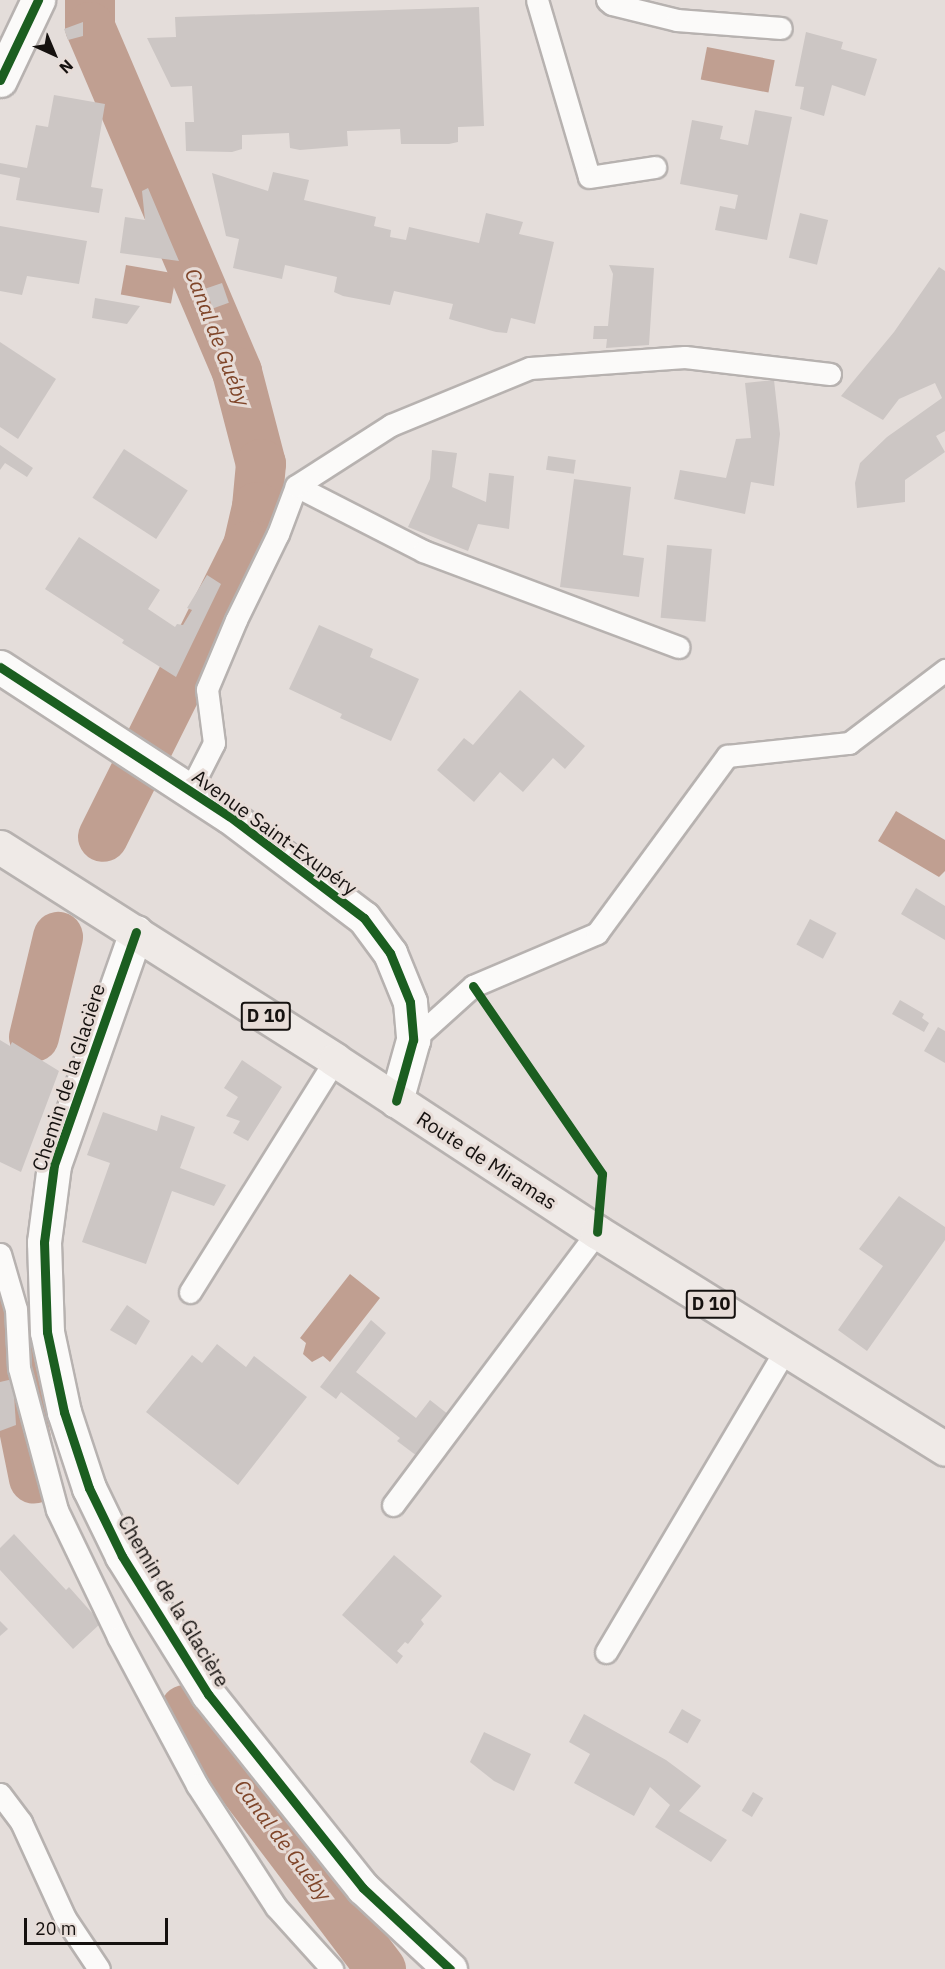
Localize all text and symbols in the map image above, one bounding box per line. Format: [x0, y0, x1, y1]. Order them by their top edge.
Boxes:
north arrow [24, 24, 84, 84]
text: N [55, 56, 78, 78]
water label: Canal de Guéby [180, 265, 256, 409]
street label: Avenue Saint-Exupéry [188, 764, 362, 900]
street label: Chemin de la Glacière [26, 980, 110, 1174]
road number: D 10 [240, 1001, 292, 1031]
street label: Route de Miramas [413, 1106, 561, 1214]
road number: D 10 [686, 1289, 736, 1319]
street label: Chemin de la Glacière [113, 1511, 235, 1691]
water label: Canal de Guéby [229, 1774, 337, 1906]
scale bar [27, 1906, 171, 1944]
text: 20 m [35, 1917, 77, 1940]

